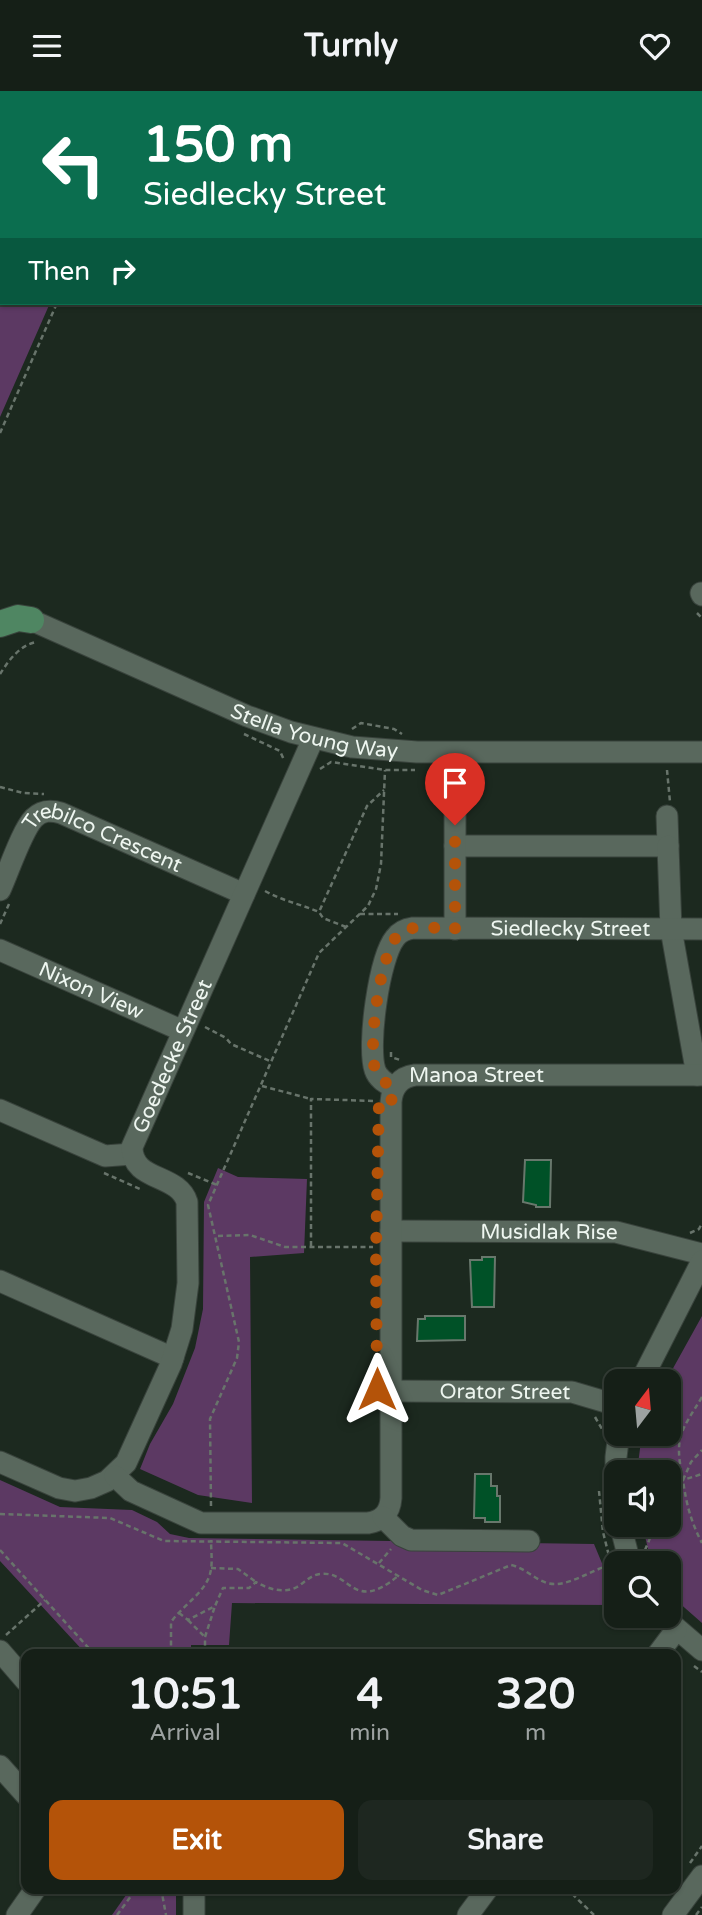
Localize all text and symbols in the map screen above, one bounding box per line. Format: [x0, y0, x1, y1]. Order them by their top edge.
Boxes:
icon: menu [28, 27, 66, 65]
text: Turnly [304, 27, 398, 65]
icon: heart [636, 27, 674, 65]
text: 150 m [143, 116, 293, 175]
icon: left [28, 119, 119, 210]
text: Siedlecky Street [143, 176, 386, 214]
icon: right [104, 252, 142, 290]
text: Then [28, 256, 90, 287]
street label: Stella Young Way [227, 698, 399, 763]
pin [425, 753, 485, 825]
icon: arrive [436, 764, 474, 802]
street label: Trebilco Crescent [17, 798, 186, 877]
street label: Siedlecky Street [490, 916, 650, 941]
street label: Nixon View [35, 956, 148, 1025]
street label: Goedecke Street [127, 976, 217, 1137]
street label: Manoa Street [409, 1063, 544, 1088]
street label: Musidlak Rise [480, 1219, 618, 1245]
position arrow [340, 1352, 414, 1426]
north arrow [604, 1369, 681, 1445]
map controls [604, 1369, 681, 1628]
street label: Orator Street [440, 1379, 570, 1404]
button: sound [604, 1460, 681, 1537]
button: search [604, 1551, 681, 1628]
text: 10:51 [127, 1669, 243, 1720]
text: 4 [356, 1669, 383, 1720]
text: 320 [496, 1669, 575, 1720]
text: Arrival [150, 1719, 221, 1747]
text: min [349, 1719, 390, 1747]
text: m [525, 1719, 546, 1747]
button: Exit [49, 1800, 344, 1880]
button: Share [358, 1800, 653, 1880]

